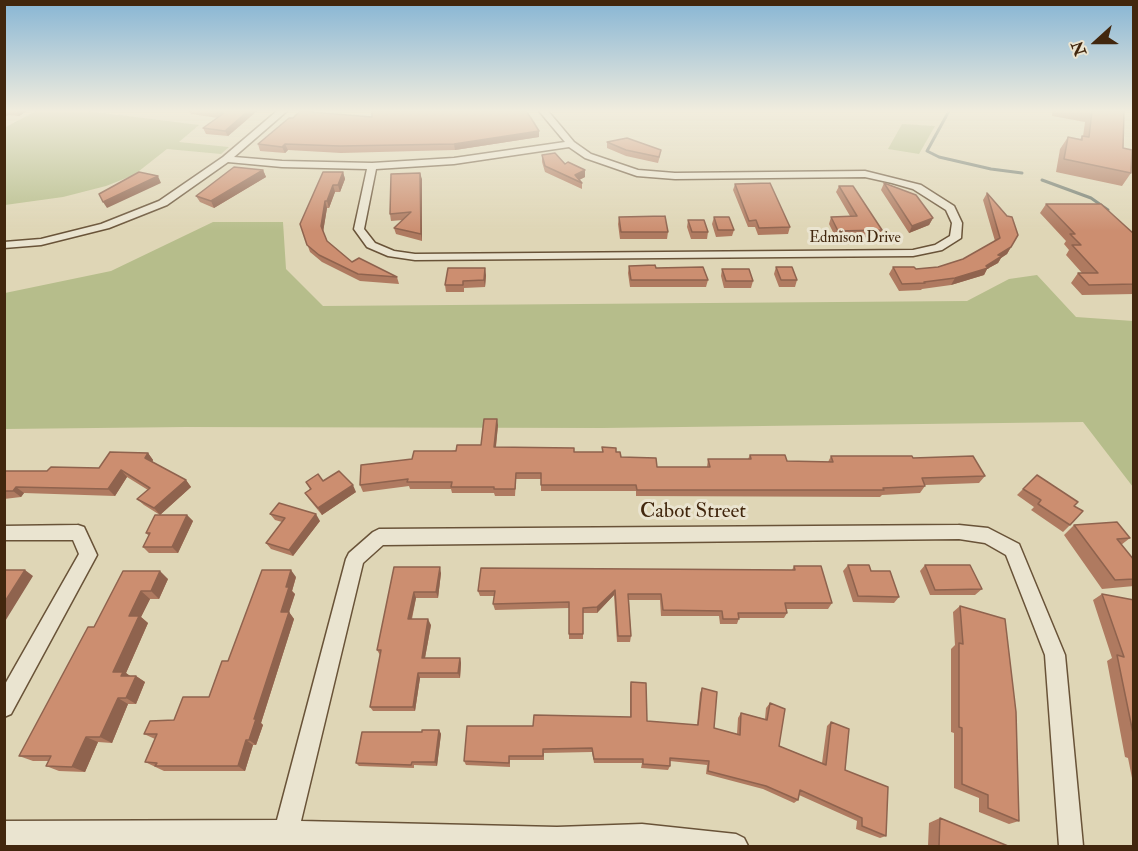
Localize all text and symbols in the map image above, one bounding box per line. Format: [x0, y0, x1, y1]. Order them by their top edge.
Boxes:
north arrow [1066, 12, 1126, 72]
text: N [1067, 38, 1091, 59]
street label: Edmison Drive [809, 230, 901, 248]
street label: Cabot Street [640, 499, 746, 525]

